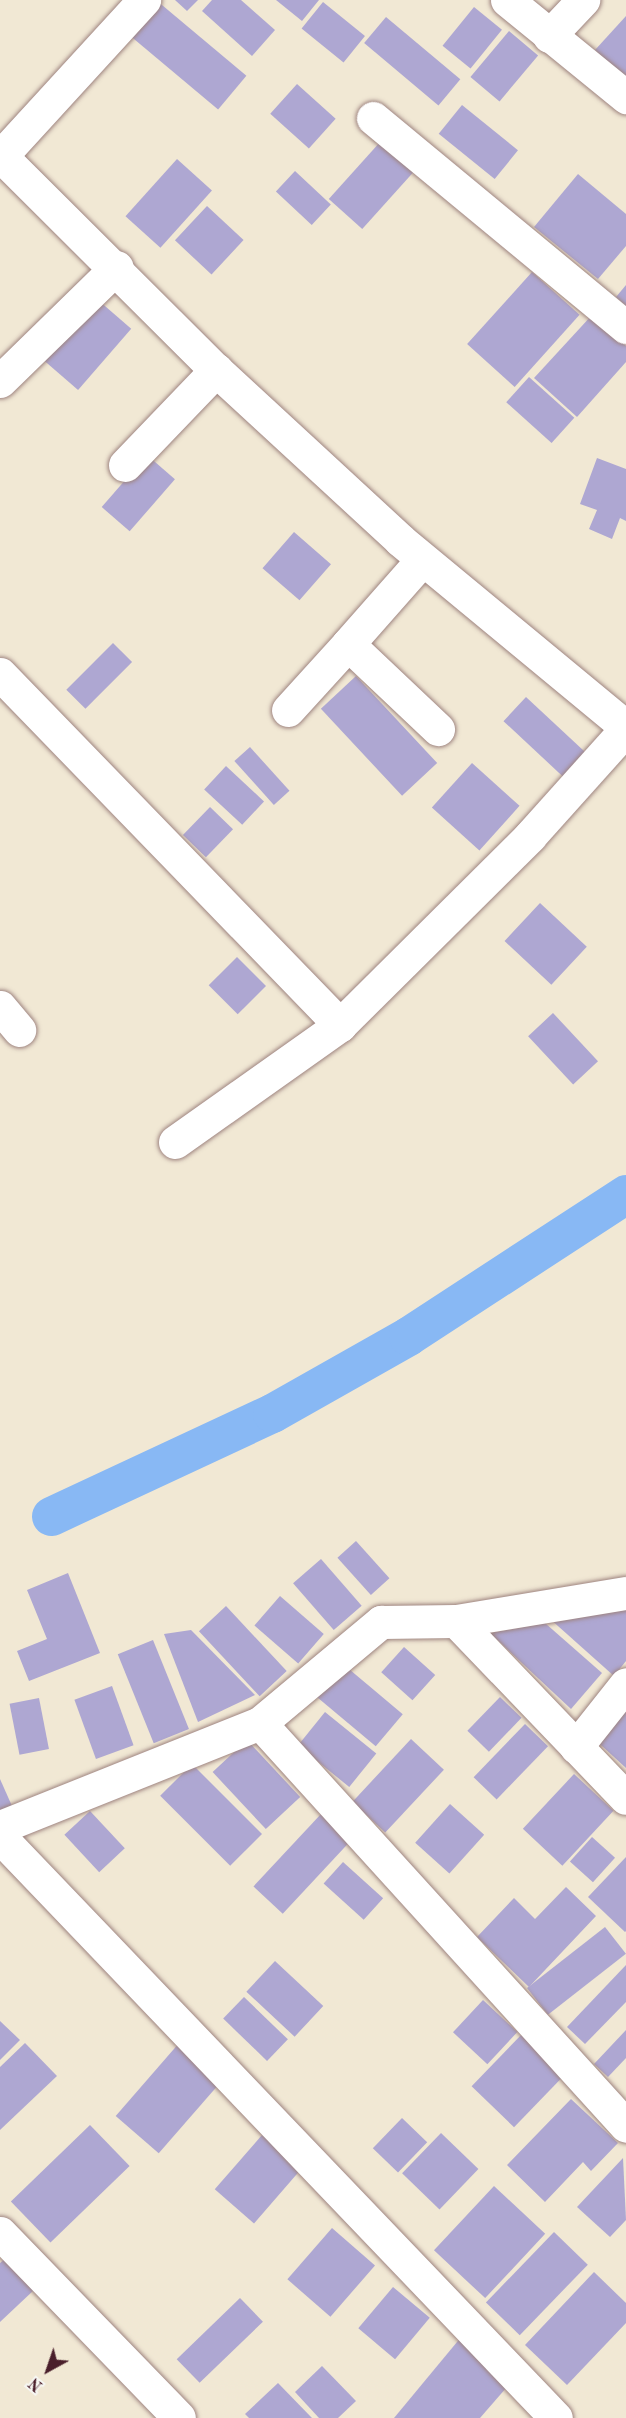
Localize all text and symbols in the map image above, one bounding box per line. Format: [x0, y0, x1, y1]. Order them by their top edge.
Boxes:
north arrow [18, 2340, 78, 2400]
text: N [27, 2374, 46, 2394]

